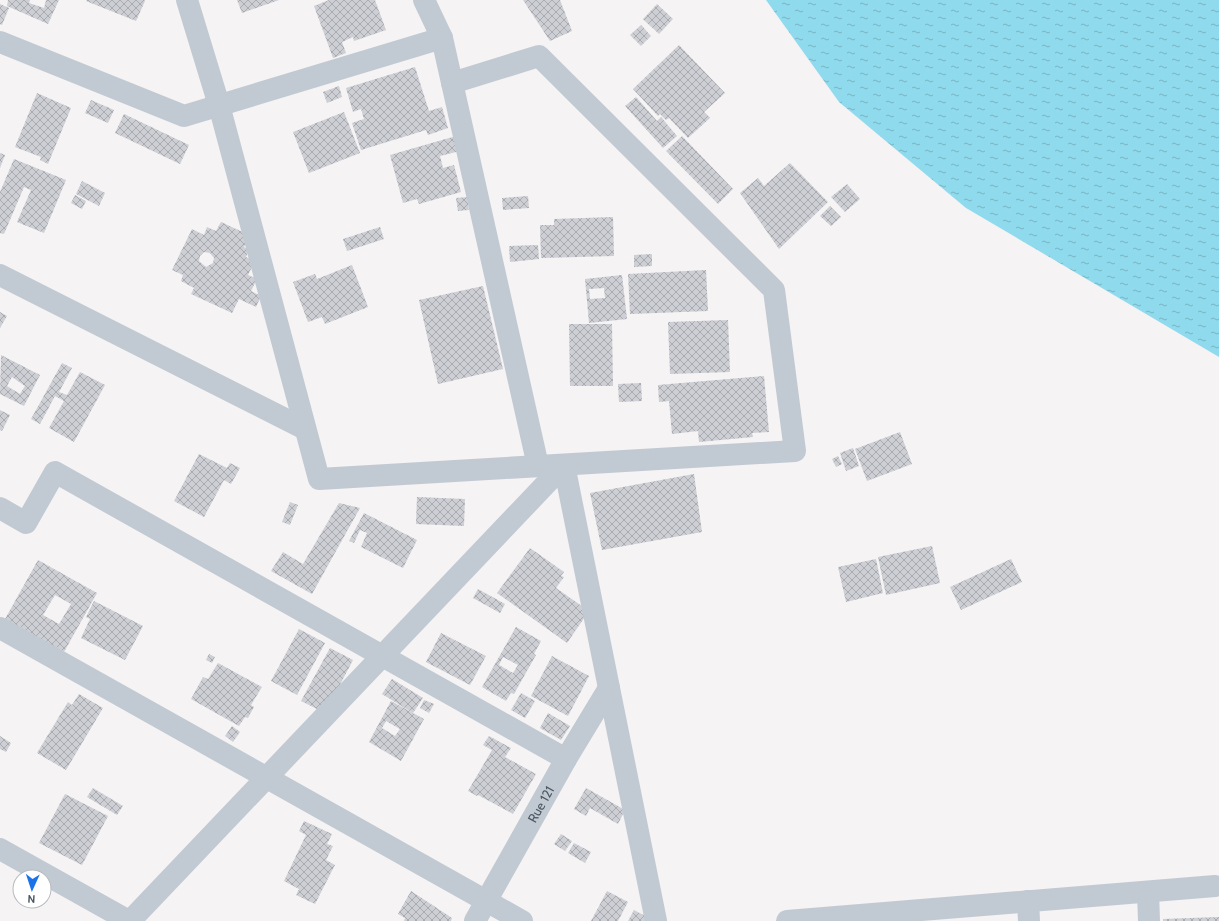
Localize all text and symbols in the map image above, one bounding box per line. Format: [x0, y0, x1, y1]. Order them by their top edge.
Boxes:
street label: Rue 121 [524, 783, 557, 825]
north arrow [12, 869, 52, 909]
text: N [27, 892, 36, 906]

